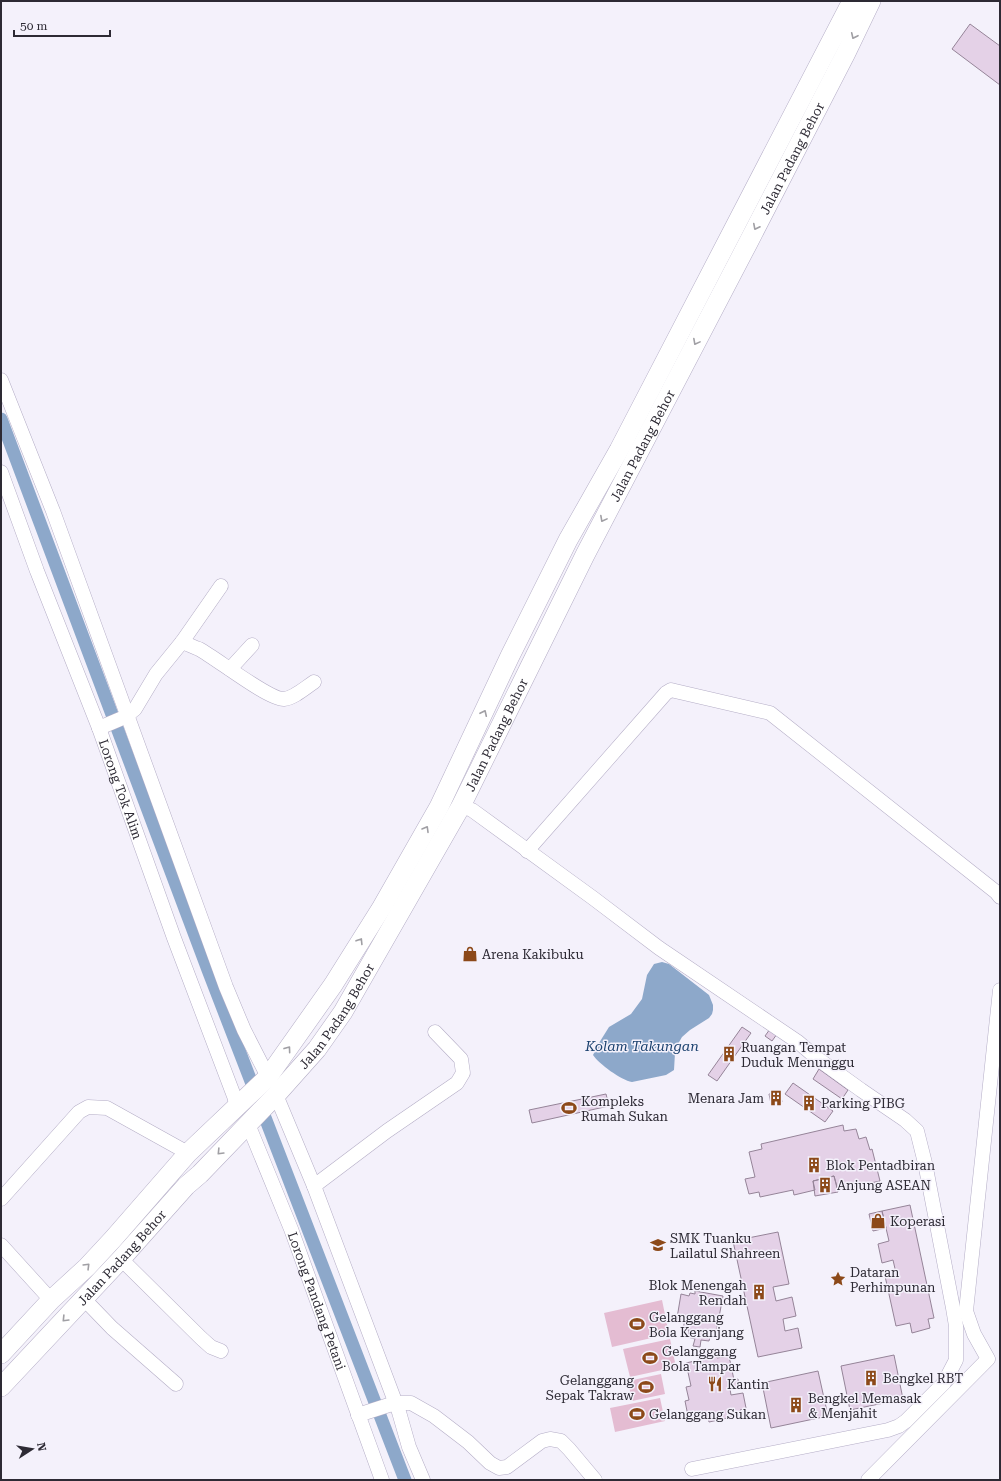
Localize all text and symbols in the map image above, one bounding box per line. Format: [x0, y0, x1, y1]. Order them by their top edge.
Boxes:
scale bar [14, 12, 110, 38]
text: 50 m [20, 19, 47, 33]
one-way arrow [851, 32, 859, 39]
street label: Jalan Padang Behor [757, 99, 828, 217]
one-way arrow [753, 222, 761, 230]
one-way arrow [693, 337, 701, 345]
street label: Jalan Padang Behor [607, 387, 678, 504]
one-way arrow [601, 515, 608, 522]
street label: Jalan Padang Behor [463, 676, 531, 794]
one-way arrow [479, 709, 487, 717]
street label: Lorong Tok Alim [96, 737, 145, 841]
one-way arrow [422, 826, 429, 833]
one-way arrow [356, 938, 363, 945]
shop icon: Arena Kakibuku [461, 945, 479, 963]
place label: Arena Kakibuku [482, 947, 584, 962]
street label: Jalan Padang Behor [296, 960, 377, 1072]
water label: Kolam Takungan [584, 1038, 699, 1054]
place label: Ruangan Tempat Duduk Menunggu [741, 1040, 854, 1070]
building icon: Ruangan Tempat Duduk Menunggu [720, 1045, 738, 1063]
one-way arrow [283, 1046, 291, 1053]
building icon: Menara Jam [767, 1089, 785, 1107]
place label: Menara Jam [688, 1091, 764, 1106]
place label: Kompleks Rumah Sukan [581, 1094, 669, 1124]
building icon: Parking PIBG [800, 1094, 818, 1112]
place label: Parking PIBG [821, 1096, 905, 1111]
sports icon: Kompleks Rumah Sukan [560, 1099, 578, 1117]
one-way arrow [218, 1147, 225, 1155]
building icon: Blok Pentadbiran [805, 1156, 823, 1174]
place label: Blok Pentadbiran [826, 1158, 936, 1173]
building icon: Anjung ASEAN [816, 1176, 834, 1194]
place label: Anjung ASEAN [837, 1178, 931, 1193]
street label: Jalan Padang Behor [75, 1206, 170, 1308]
shop icon: Koperasi [869, 1212, 887, 1230]
place label: Koperasi [890, 1214, 945, 1229]
street label: Lorong Pandang Petani [285, 1230, 349, 1372]
place label: SMK Tuanku Lailatul Shahreen [670, 1231, 781, 1261]
school or university icon: SMK Tuanku Lailatul Shahreen [649, 1236, 667, 1254]
one-way arrow [82, 1263, 90, 1271]
place label: Dataran Perhimpunan [850, 1265, 936, 1295]
place icon: Dataran Perhimpunan [829, 1270, 847, 1288]
place label: Blok Menengah Rendah [649, 1278, 748, 1308]
building icon: Blok Menengah Rendah [750, 1283, 768, 1301]
place label: Gelanggang Bola Keranjang [649, 1310, 744, 1340]
one-way arrow [62, 1314, 70, 1322]
sports icon: Gelanggang Bola Keranjang [628, 1315, 646, 1333]
place label: Gelanggang Bola Tampar [662, 1344, 741, 1374]
sports icon: Gelanggang Bola Tampar [641, 1349, 659, 1367]
building icon: Bengkel RBT [862, 1369, 880, 1387]
place label: Bengkel RBT [883, 1371, 963, 1386]
place label: Gelanggang Sepak Takraw [546, 1373, 635, 1403]
restaurant icon: Kantin [706, 1375, 724, 1393]
place label: Kantin [727, 1377, 770, 1392]
sports icon: Gelanggang Sepak Takraw [637, 1378, 655, 1396]
place label: Bengkel Memasak & Menjahit [808, 1391, 922, 1421]
building icon: Bengkel Memasak & Menjahit [787, 1396, 805, 1414]
sports icon: Gelanggang Sukan [628, 1405, 646, 1423]
place label: Gelanggang Sukan [649, 1407, 767, 1422]
north arrow [12, 1429, 52, 1469]
text: N [34, 1442, 49, 1453]

